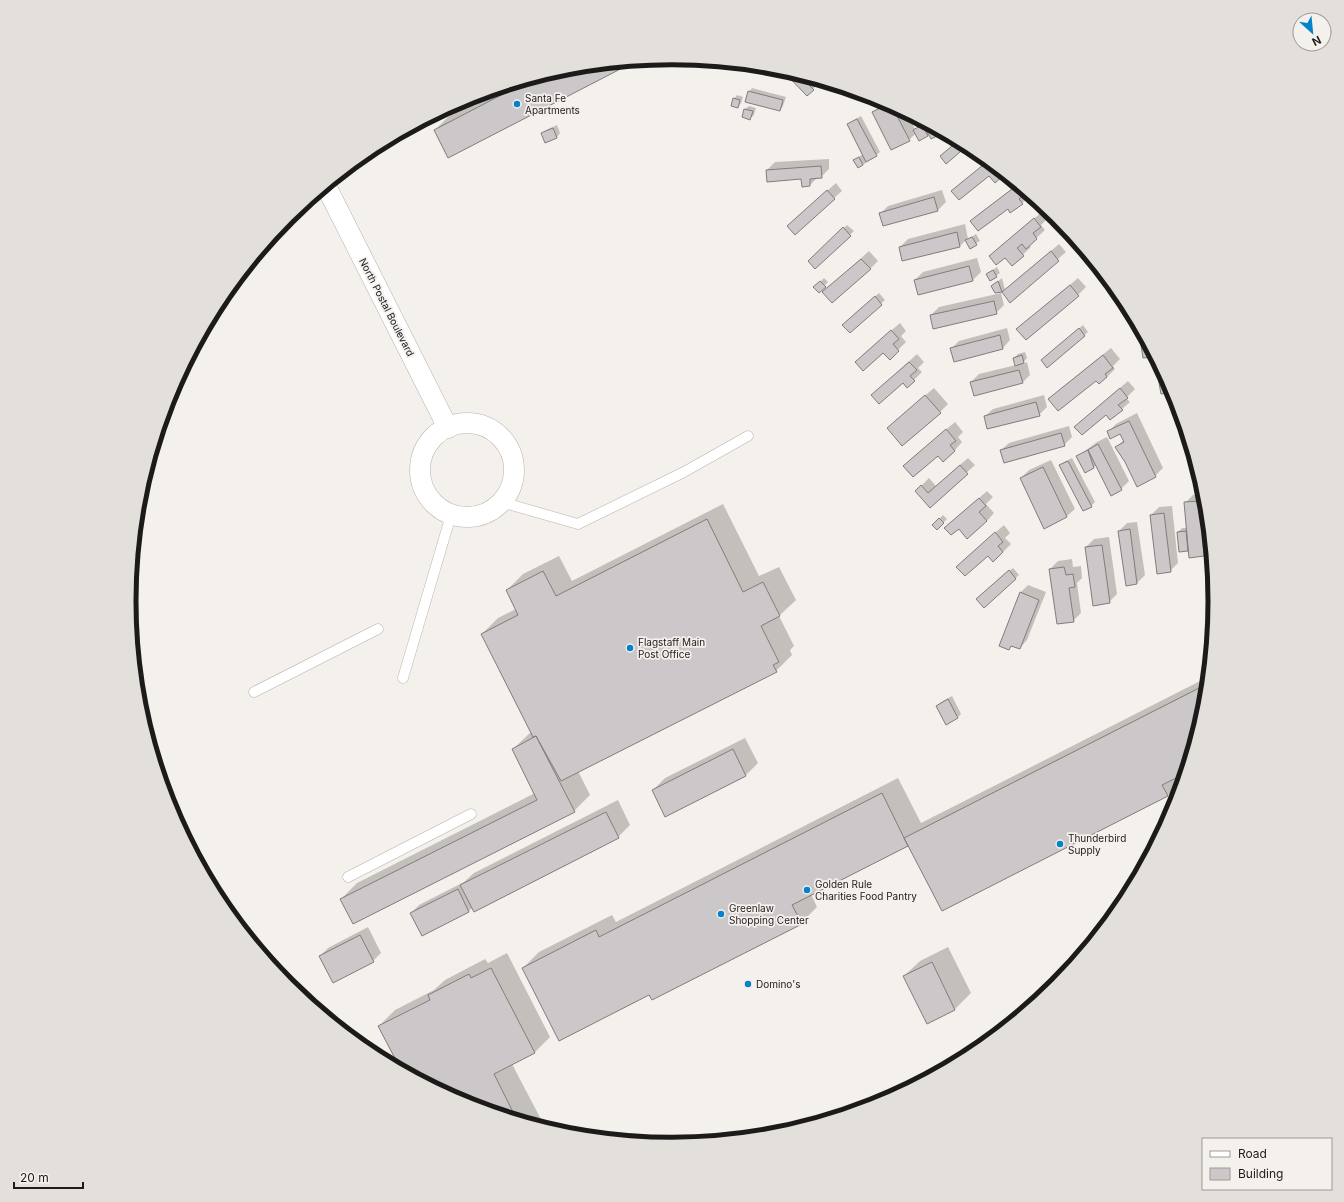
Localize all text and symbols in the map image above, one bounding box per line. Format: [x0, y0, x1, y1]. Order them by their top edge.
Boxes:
north arrow [1292, 12, 1332, 52]
text: N [1310, 33, 1323, 49]
place label: Santa Fe Apartments [525, 92, 580, 116]
marker: Santa Fe Apartments [512, 99, 522, 109]
street label: North Postal Boulevard [357, 256, 417, 358]
place label: Flagstaff Main Post Office [638, 636, 705, 660]
marker: Flagstaff Main Post Office [625, 643, 635, 653]
place label: Thunderbird Supply [1068, 832, 1126, 856]
marker: Thunderbird Supply [1055, 839, 1065, 849]
place label: Golden Rule Charities Food Pantry [815, 878, 917, 902]
marker: Golden Rule Charities Food Pantry [802, 885, 812, 895]
place label: Greenlaw Shopping Center [729, 902, 809, 926]
marker: Greenlaw Shopping Center [716, 909, 726, 919]
place label: Domino's [756, 978, 800, 990]
marker: Domino's [743, 979, 753, 989]
legend [1202, 1138, 1332, 1190]
text: Road [1238, 1146, 1267, 1161]
scale bar [14, 1164, 83, 1190]
text: Building [1238, 1166, 1283, 1181]
text: 20 m [20, 1170, 49, 1185]

